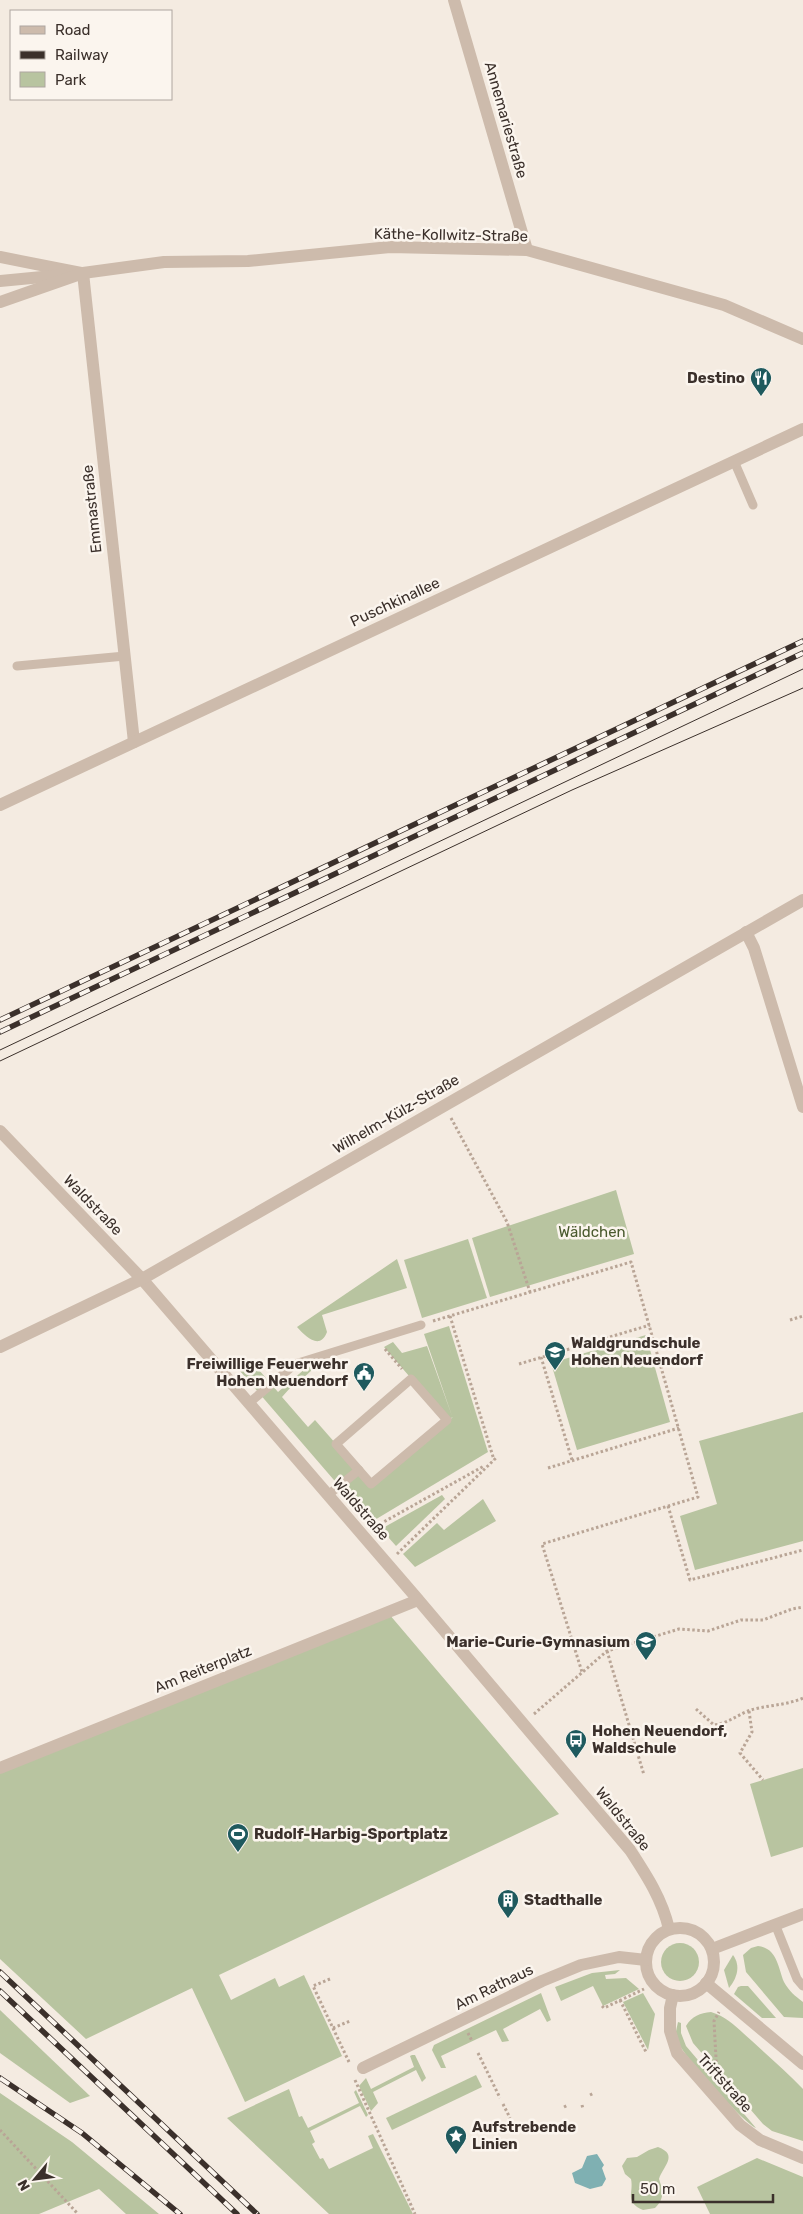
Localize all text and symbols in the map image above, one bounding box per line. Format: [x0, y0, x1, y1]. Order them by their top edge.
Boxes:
legend [10, 10, 172, 100]
text: Road [55, 21, 91, 39]
text: Railway [55, 46, 109, 64]
street label: Annemariestraße [481, 60, 531, 180]
text: Park [55, 71, 86, 89]
street label: Käthe-Kollwitz-Straße [374, 225, 528, 245]
restaurant icon: Destino [749, 366, 773, 397]
place label: Destino [687, 369, 745, 387]
street label: Emmastraße [78, 464, 106, 554]
street label: Puschkinallee [347, 573, 443, 631]
street label: Wilhelm-Külz-Straße [330, 1070, 462, 1158]
street label: Waldstraße [60, 1171, 126, 1239]
park label: Wäldchen [558, 1223, 626, 1241]
place label: Waldgrundschule Hohen Neuendorf [571, 1334, 703, 1369]
school or university icon: Waldgrundschule Hohen Neuendorf [543, 1340, 567, 1371]
place label: Freiwillige Feuerwehr Hohen Neuendorf [186, 1355, 348, 1390]
public building icon: Freiwillige Feuerwehr Hohen Neuendorf [352, 1361, 376, 1392]
street label: Waldstraße [329, 1474, 393, 1544]
school or university icon: Marie-Curie-Gymnasium [634, 1630, 658, 1661]
place label: Marie-Curie-Gymnasium [446, 1633, 630, 1651]
street label: Am Reiterplatz [152, 1641, 254, 1697]
place label: Hohen Neuendorf, Waldschule [592, 1722, 727, 1757]
bus stop icon: Hohen Neuendorf, Waldschule [564, 1728, 588, 1759]
street label: Waldstraße [592, 1783, 654, 1855]
sports icon: Rudolf-Harbig-Sportplatz [226, 1822, 250, 1853]
place label: Rudolf-Harbig-Sportplatz [254, 1825, 448, 1843]
building icon: Stadthalle [496, 1888, 520, 1919]
place label: Stadthalle [524, 1891, 602, 1909]
street label: Am Rathaus [452, 1960, 536, 2014]
street label: Triftstraße [694, 2050, 756, 2116]
place label: Aufstrebende Linien [472, 2118, 576, 2153]
place icon: Aufstrebende Linien [444, 2124, 468, 2155]
north arrow [10, 2154, 60, 2204]
scale bar [633, 2172, 773, 2204]
text: N [14, 2177, 34, 2194]
text: 50 m [640, 2180, 675, 2198]

